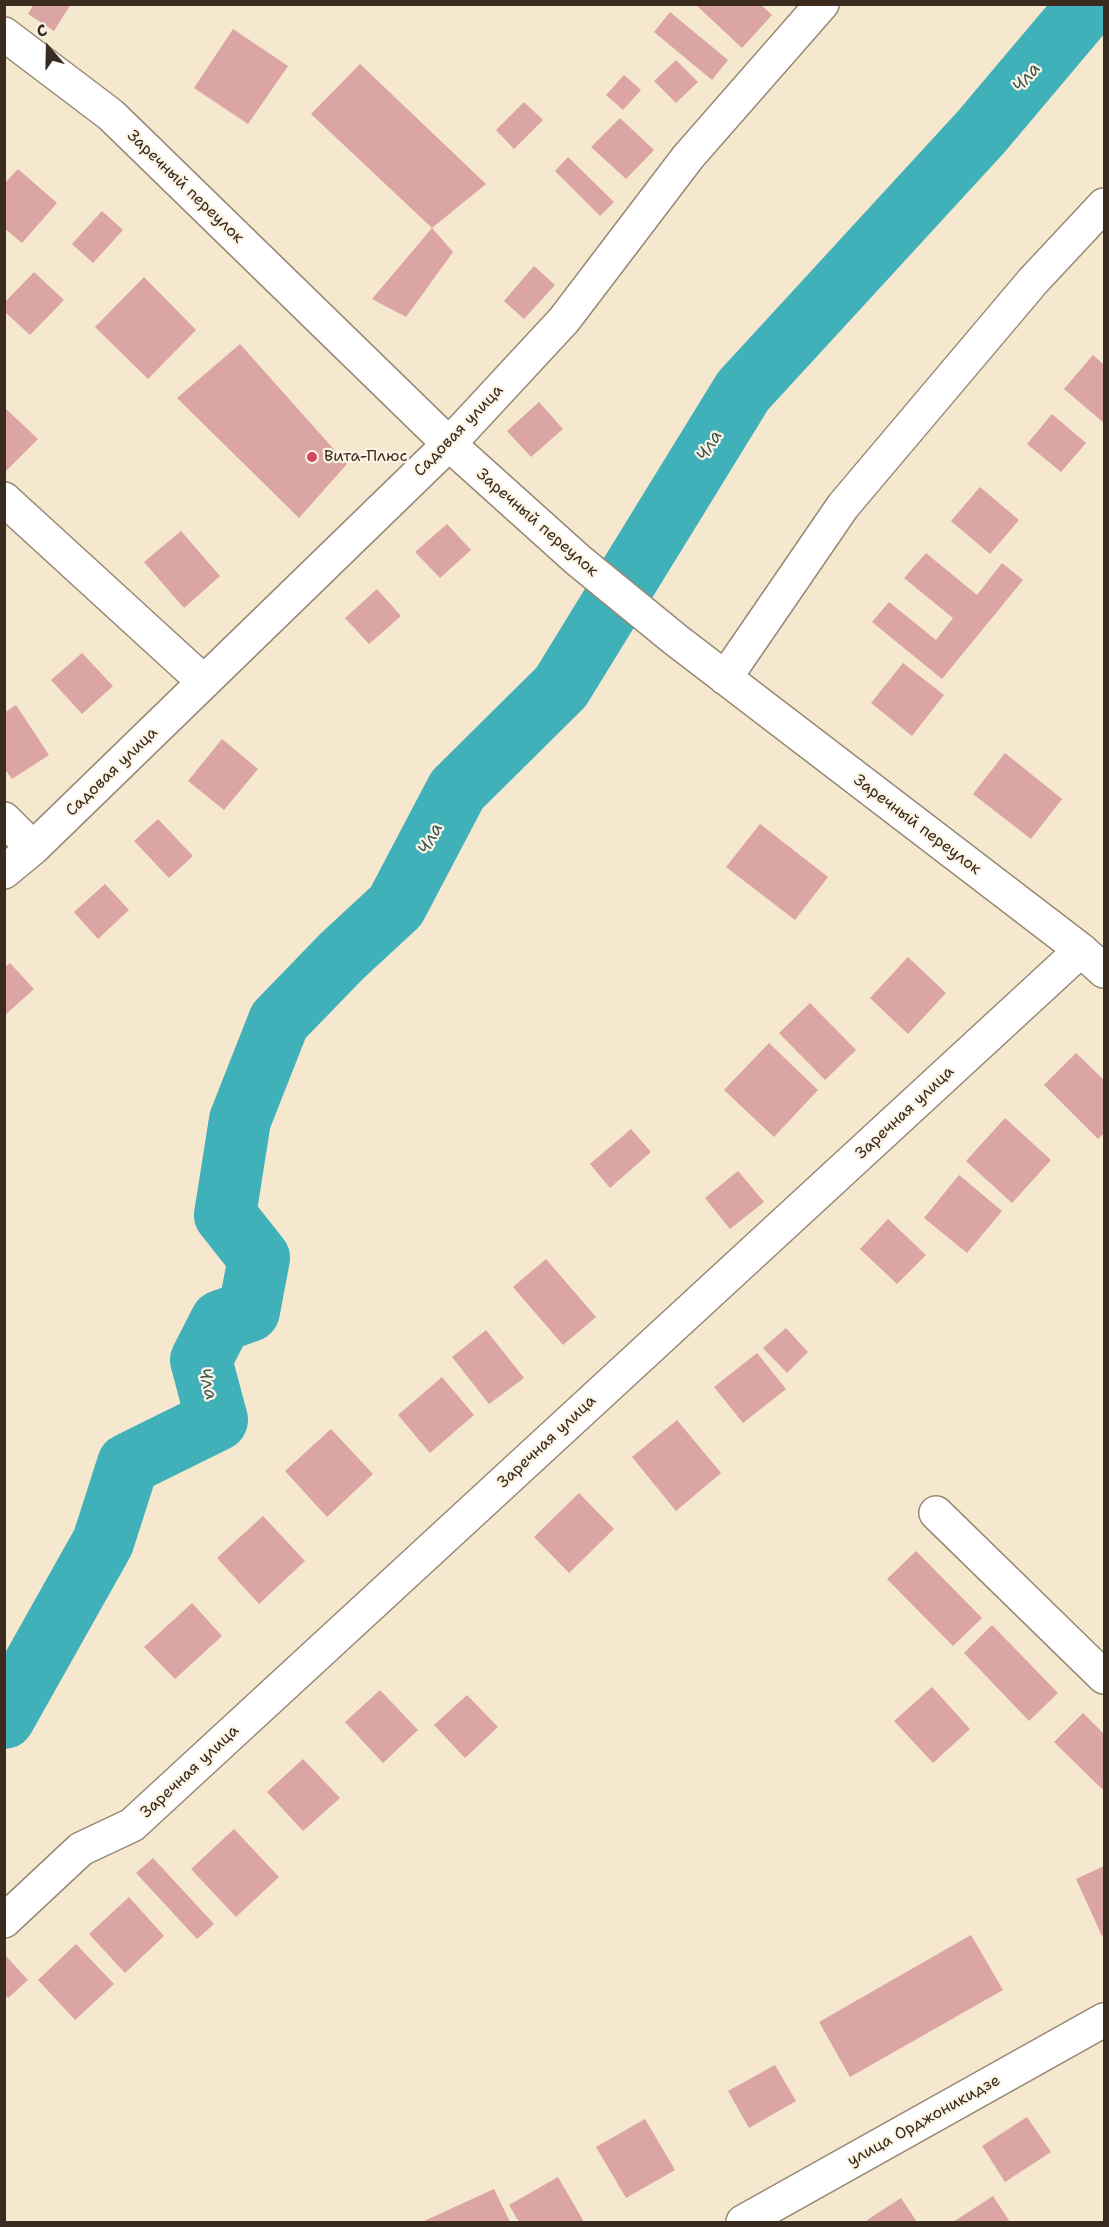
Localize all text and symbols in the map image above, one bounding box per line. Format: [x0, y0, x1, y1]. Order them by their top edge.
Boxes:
north arrow [18, 18, 78, 78]
text: С [33, 19, 50, 42]
water label: Чла [1008, 59, 1046, 97]
street label: Заречный переулок [123, 126, 247, 248]
street label: Садовая улица [410, 381, 508, 481]
water label: Чла [692, 427, 728, 465]
place label: Вита-Плюс [324, 447, 408, 467]
marker: Вита-Плюс [305, 450, 319, 464]
street label: Заречный переулок [472, 465, 602, 581]
street label: Садовая улица [62, 723, 162, 821]
street label: Заречный переулок [849, 771, 985, 879]
water label: Чла [414, 820, 448, 858]
street label: Заречная улица [852, 1062, 958, 1164]
water label: Чла [192, 1366, 222, 1402]
street label: Заречная улица [494, 1391, 600, 1493]
street label: Заречная улица [137, 1721, 243, 1823]
street label: улица Орджоникидзе [844, 2071, 1004, 2171]

